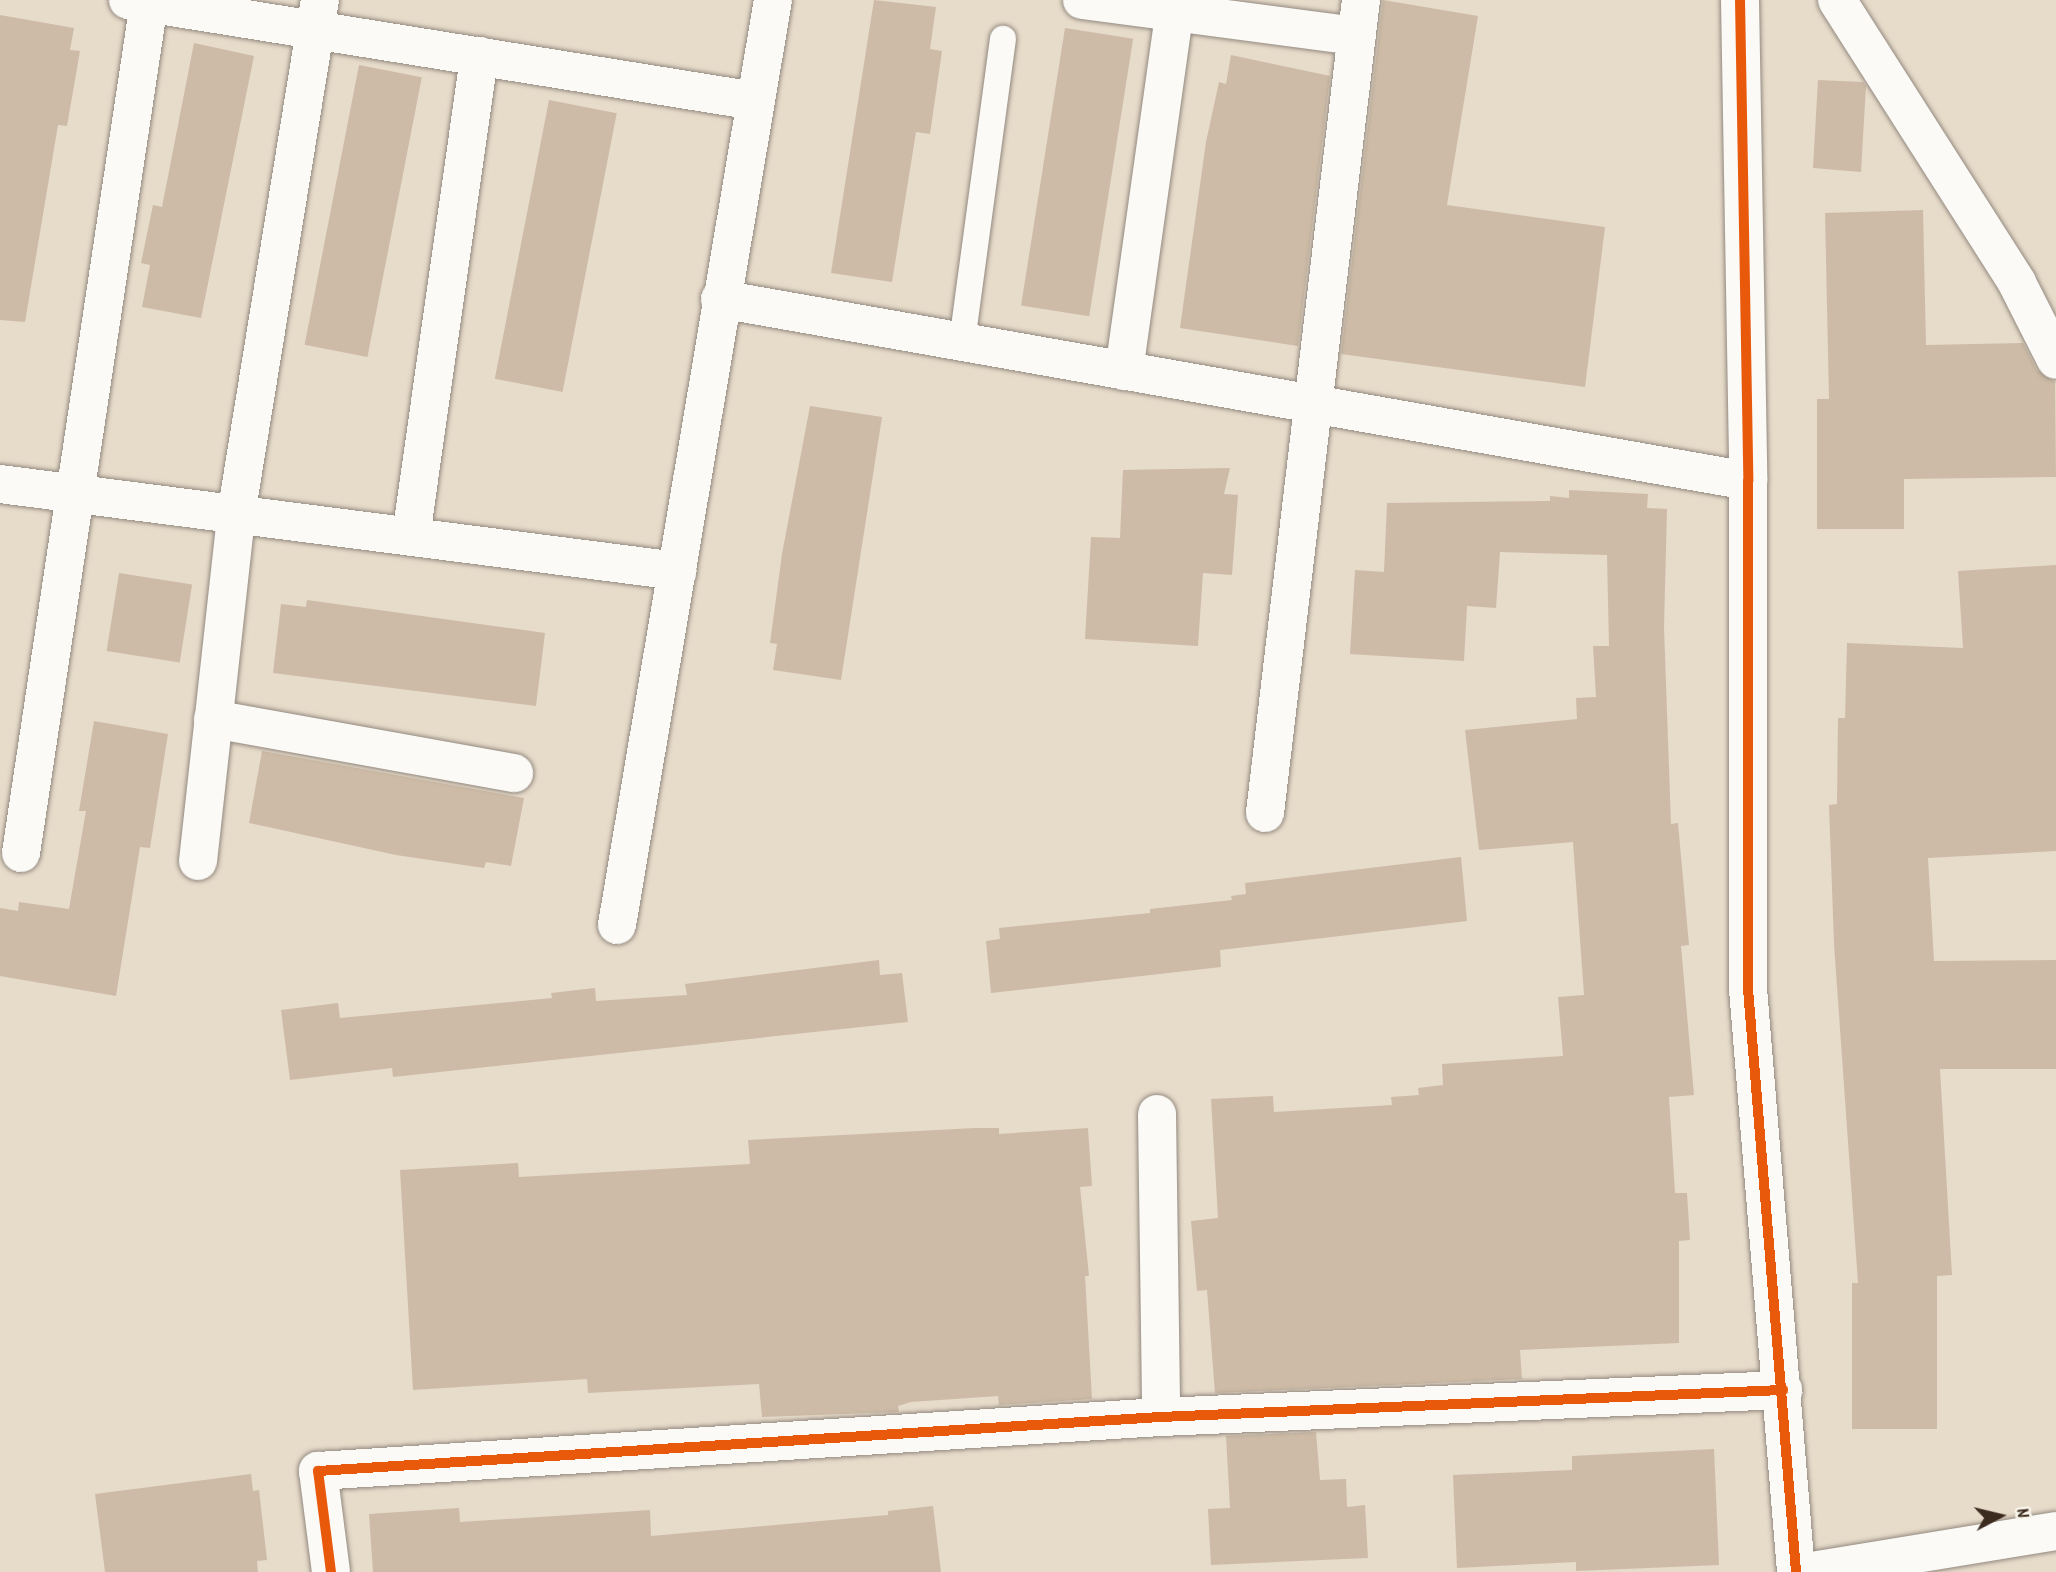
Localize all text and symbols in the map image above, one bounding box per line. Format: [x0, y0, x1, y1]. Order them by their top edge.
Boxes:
north arrow [1965, 1481, 2035, 1551]
text: N [2007, 1507, 2035, 1520]

